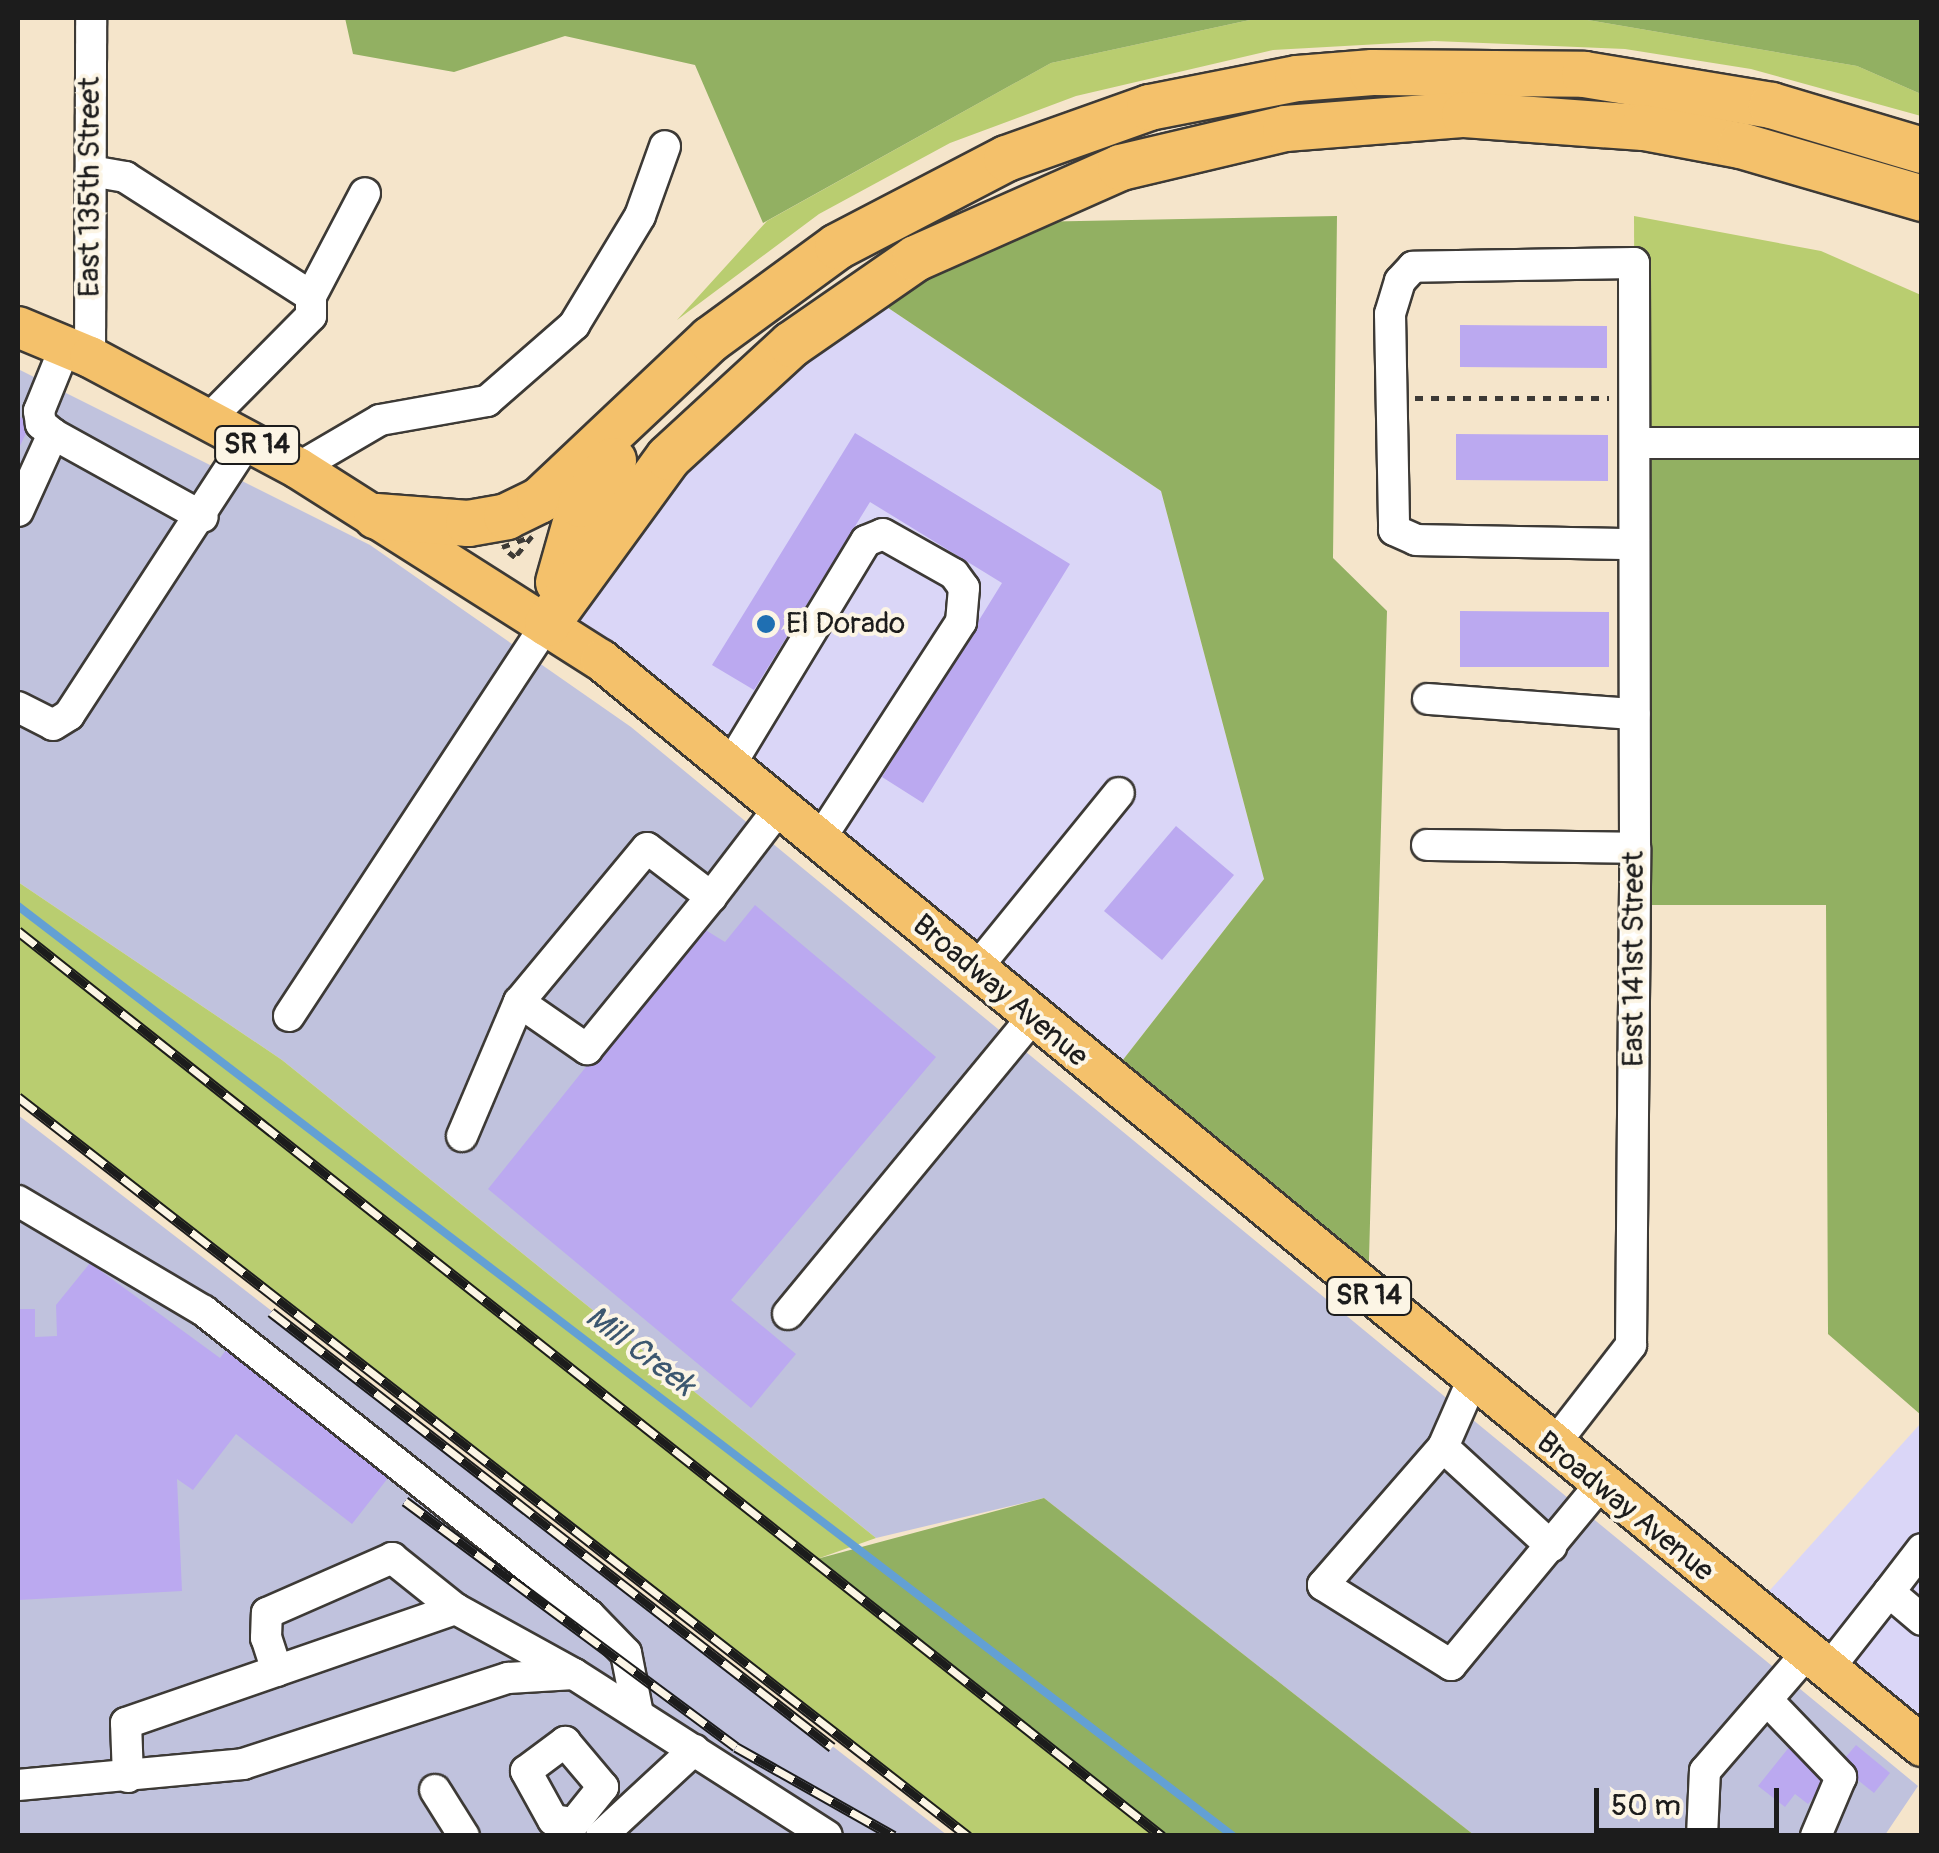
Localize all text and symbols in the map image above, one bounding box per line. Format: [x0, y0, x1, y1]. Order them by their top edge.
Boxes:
street label: East 135th Street [72, 77, 108, 297]
road number: SR 14 [212, 422, 302, 468]
place label: El Dorado [786, 606, 905, 642]
marker: El Dorado [755, 613, 777, 635]
street label: East 141st Street [1616, 851, 1652, 1067]
street label: Broadway Avenue [905, 907, 1095, 1075]
road number: SR 14 [1324, 1273, 1414, 1319]
water label: Mill Creek [578, 1298, 702, 1404]
street label: Broadway Avenue [1529, 1425, 1721, 1589]
scale bar [1599, 1768, 1784, 1830]
text: 50 m [1611, 1787, 1681, 1824]

